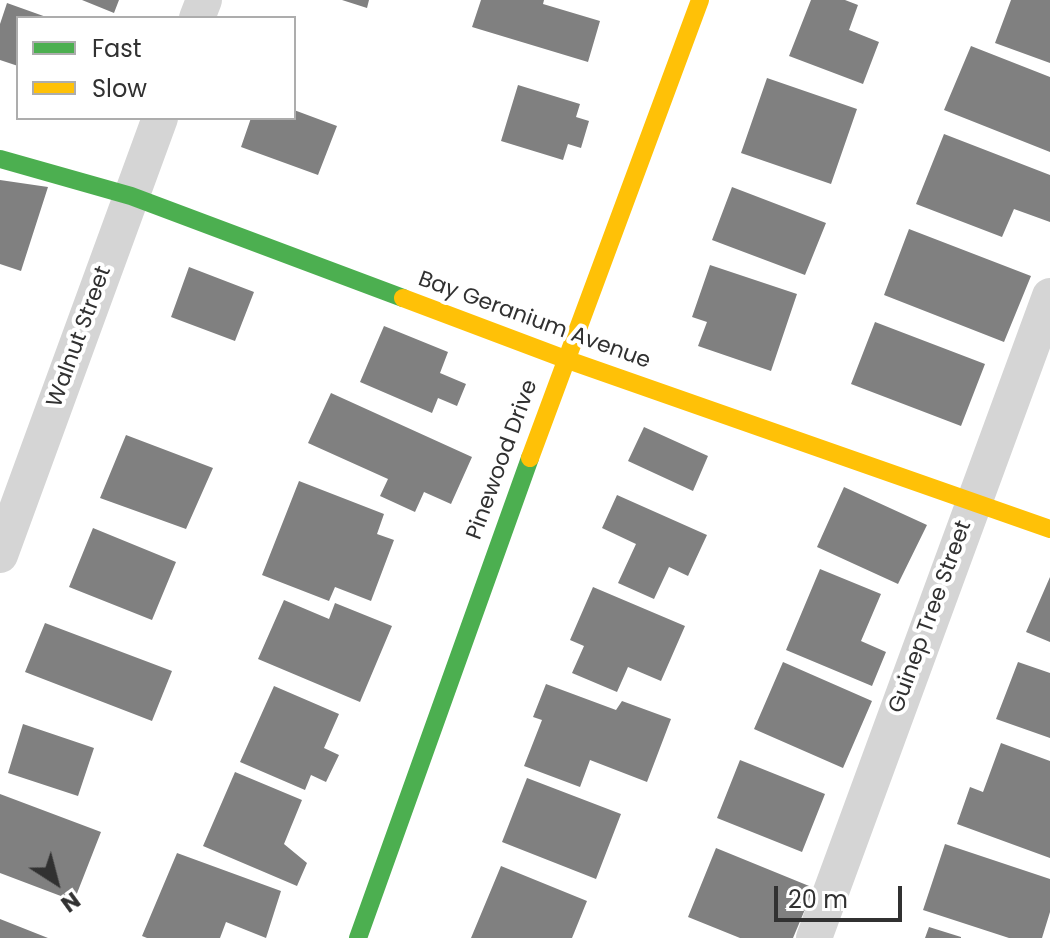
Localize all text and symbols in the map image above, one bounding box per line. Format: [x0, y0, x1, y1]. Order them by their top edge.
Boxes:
legend [16, 16, 296, 120]
text: Fast [92, 32, 142, 65]
text: Slow [92, 72, 147, 105]
street label: Walnut Street [42, 263, 118, 411]
street label: Bay Geranium Avenue [414, 267, 654, 375]
street label: Pinewood Drive [462, 377, 544, 543]
street label: Guinep Tree Street [884, 517, 978, 717]
north arrow [16, 842, 96, 922]
scale bar [778, 870, 906, 920]
text: 20 m [788, 883, 848, 916]
text: N [55, 884, 86, 919]

